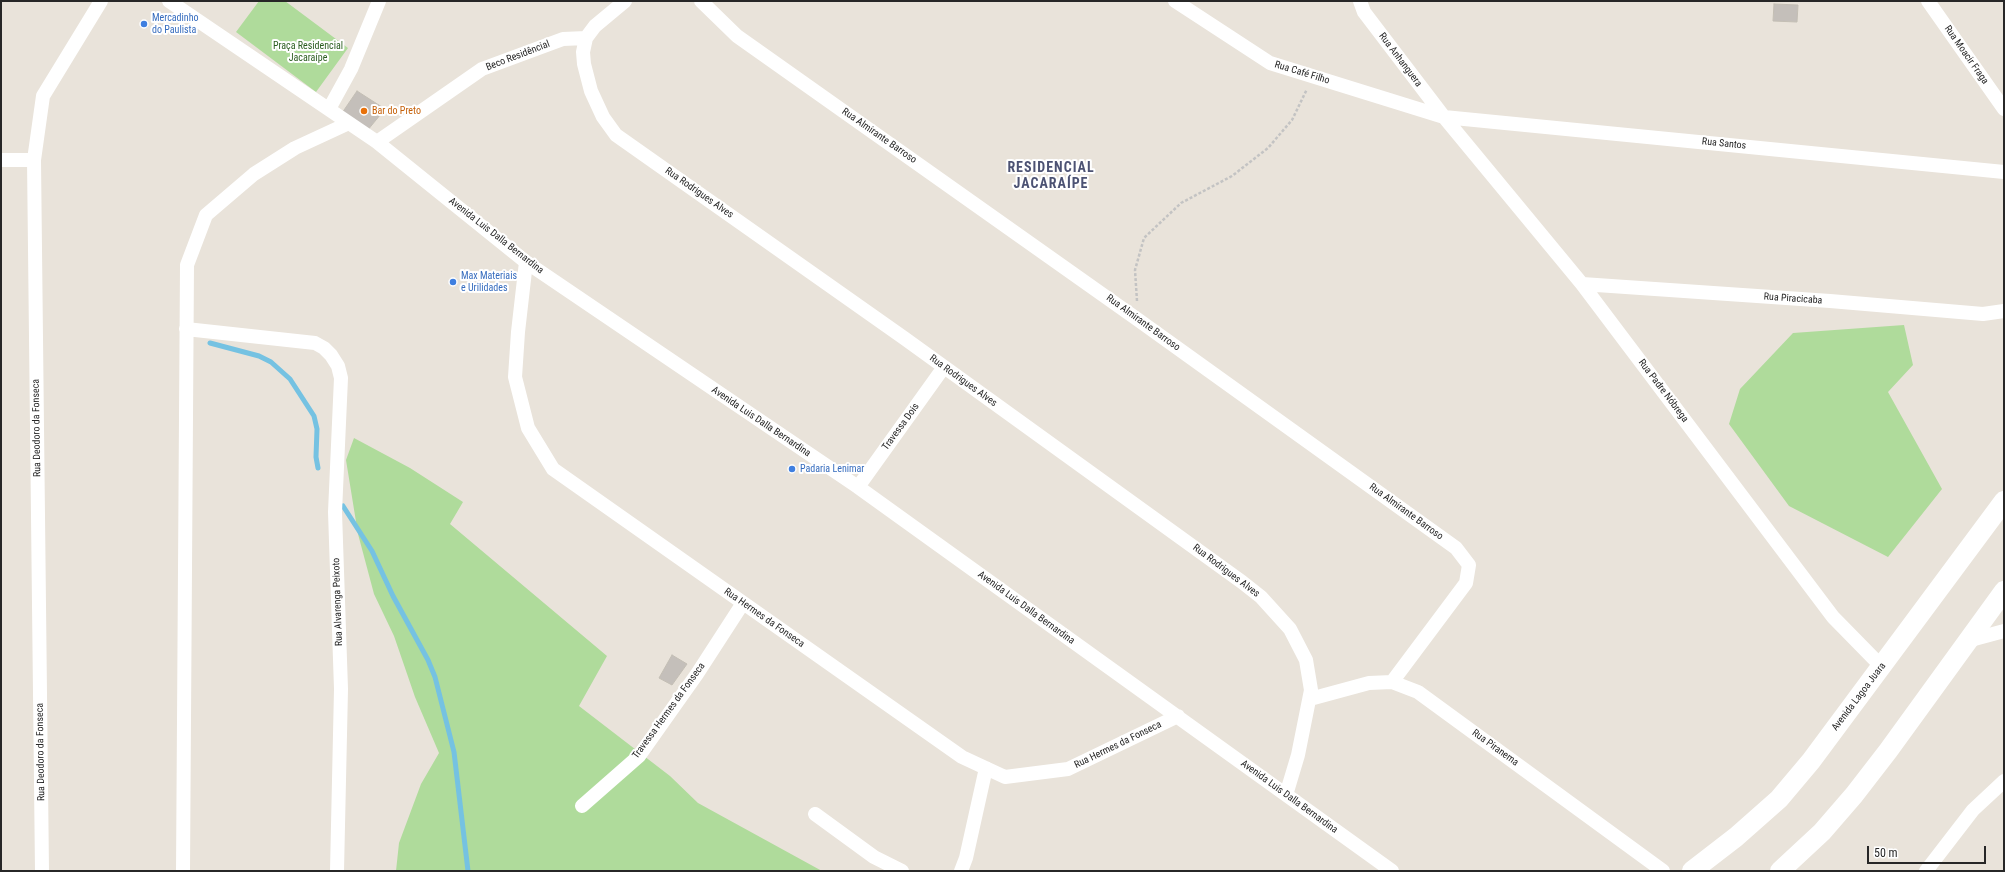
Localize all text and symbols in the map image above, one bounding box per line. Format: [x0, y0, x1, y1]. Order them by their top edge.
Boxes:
place label: Mercadinho do Paulista [152, 12, 199, 36]
marker: Mercadinho do Paulista [139, 19, 149, 29]
street label: Rua Moacir Fraga [1941, 23, 1991, 87]
street label: Rua Anhanguera [1376, 31, 1424, 89]
street label: Beco Residêncial [484, 38, 552, 74]
park label: Praça Residencial Jacaraípe [273, 40, 343, 64]
street label: Rua Café Filho [1273, 59, 1331, 87]
place label: Bar do Preto [372, 105, 421, 117]
marker: Bar do Preto [359, 106, 369, 116]
street label: Rua Almirante Barroso [839, 106, 919, 166]
street label: Rua Santos [1701, 136, 1747, 152]
district label: RESIDENCIAL JACARAÍPE [1007, 160, 1095, 192]
street label: Rua Rodrigues Alves [663, 165, 735, 221]
street label: Avenida Luis Dalla Bernardina [446, 195, 546, 277]
place label: Max Materiais e Urilidades [461, 270, 517, 294]
marker: Max Materiais e Urilidades [448, 277, 458, 287]
street label: Rua Piracicaba [1763, 291, 1823, 307]
street label: Rua Almirante Barroso [1104, 292, 1182, 354]
street label: Rua Rodrigues Alves [927, 352, 999, 410]
street label: Rua Padre Nóbrega [1635, 357, 1691, 425]
street label: Rua Deodoro da Fonseca [30, 379, 44, 477]
street label: Avenida Luis Dalla Bernardina [709, 384, 813, 460]
street label: Travessa Dois [880, 401, 922, 453]
place label: Padaria Lenimar [800, 463, 864, 475]
marker: Padaria Lenimar [787, 464, 797, 474]
street label: Rua Almirante Barroso [1367, 481, 1445, 543]
street label: Rua Rodrigues Alves [1190, 542, 1262, 600]
street label: Rua Alvarenga Peixoto [330, 558, 346, 646]
street label: Avenida Luis Dalla Bernardina [975, 569, 1077, 647]
street label: Rua Hermes da Fonseca [721, 586, 807, 650]
street label: Travessa Hermes da Fonseca [630, 661, 708, 761]
street label: Avenida Lagoa Juara [1829, 661, 1889, 733]
street label: Rua Deodoro da Fonseca [34, 703, 48, 801]
street label: Rua Hermes da Fonseca [1072, 719, 1164, 771]
street label: Rua Piranema [1469, 727, 1521, 769]
street label: Avenida Luis Dalla Bernardina [1238, 758, 1340, 836]
scale bar [1869, 838, 1988, 864]
text: 50 m [1874, 846, 1898, 860]

